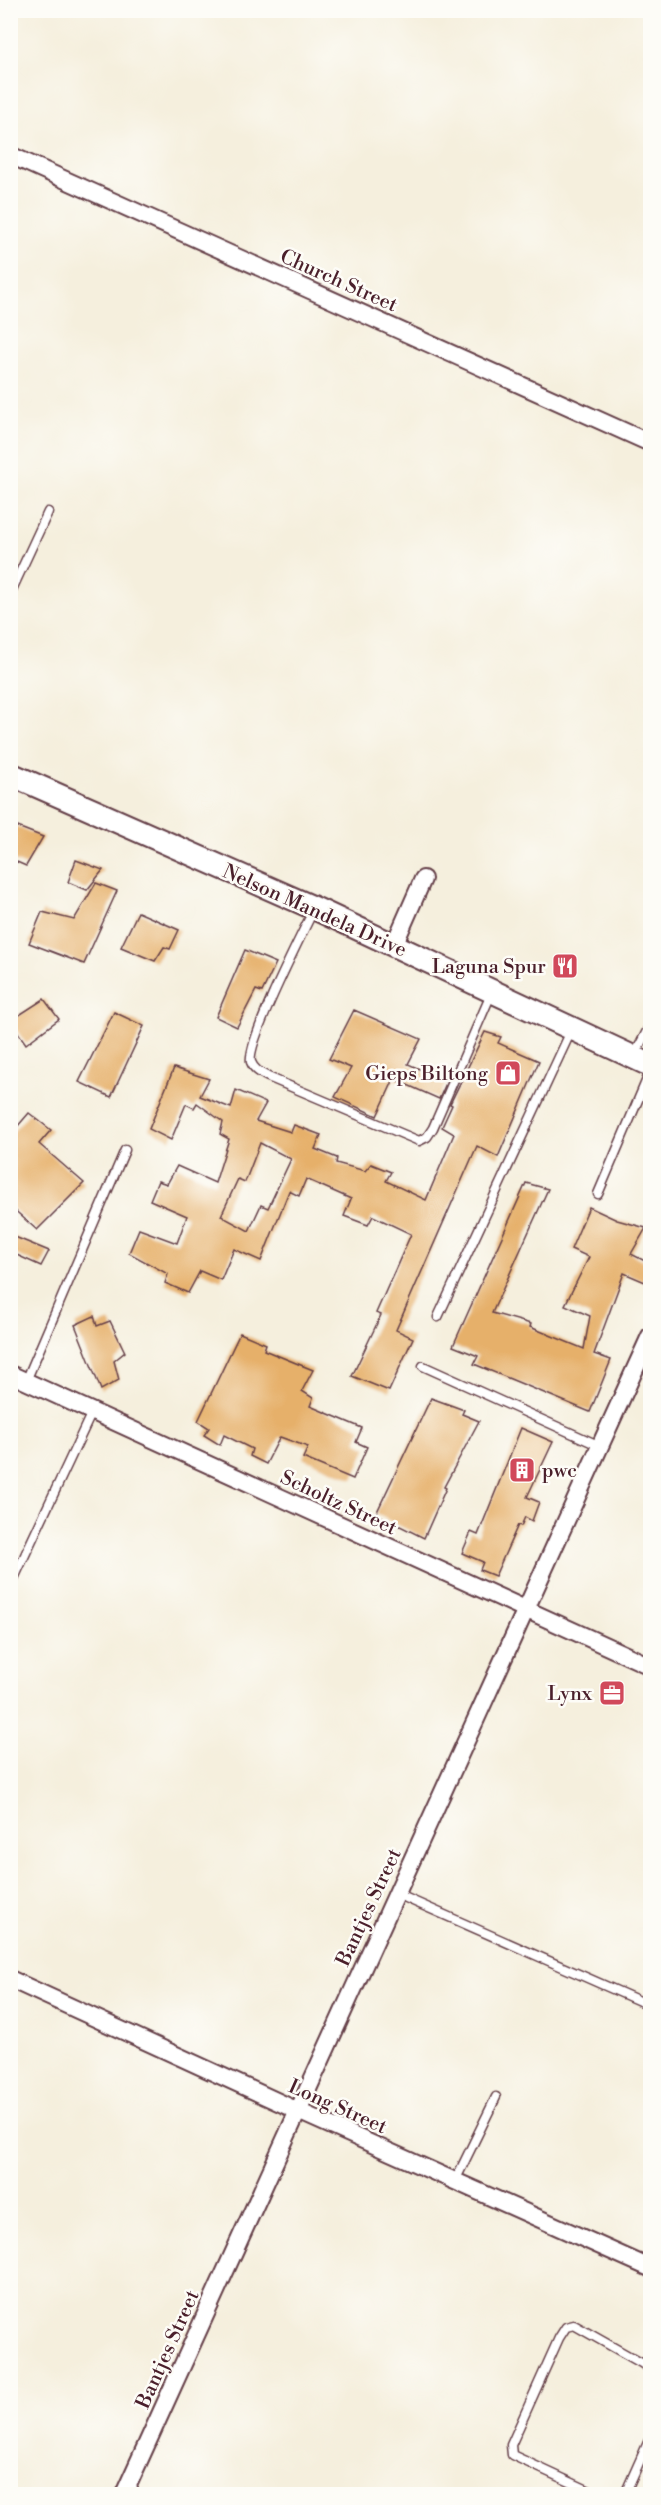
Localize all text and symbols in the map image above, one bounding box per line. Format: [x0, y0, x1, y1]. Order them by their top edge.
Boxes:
street label: Church Street [276, 244, 401, 318]
street label: Nelson Mandela Drive [218, 859, 410, 963]
restaurant icon: Laguna Spur [550, 951, 580, 981]
place label: Laguna Spur [432, 955, 546, 980]
shop icon: Gieps Biltong [493, 1058, 523, 1088]
place label: Gieps Biltong [365, 1062, 489, 1087]
building icon: pwc [507, 1455, 537, 1485]
place label: pwc [542, 1459, 577, 1484]
street label: Scholtz Street [276, 1465, 401, 1541]
office icon: Lynx [597, 1678, 627, 1708]
place label: Lynx [547, 1682, 593, 1707]
street label: Bantjes Street [331, 1845, 408, 1971]
street label: Long Street [284, 2075, 391, 2140]
street label: Bantjes Street [131, 2286, 206, 2414]

